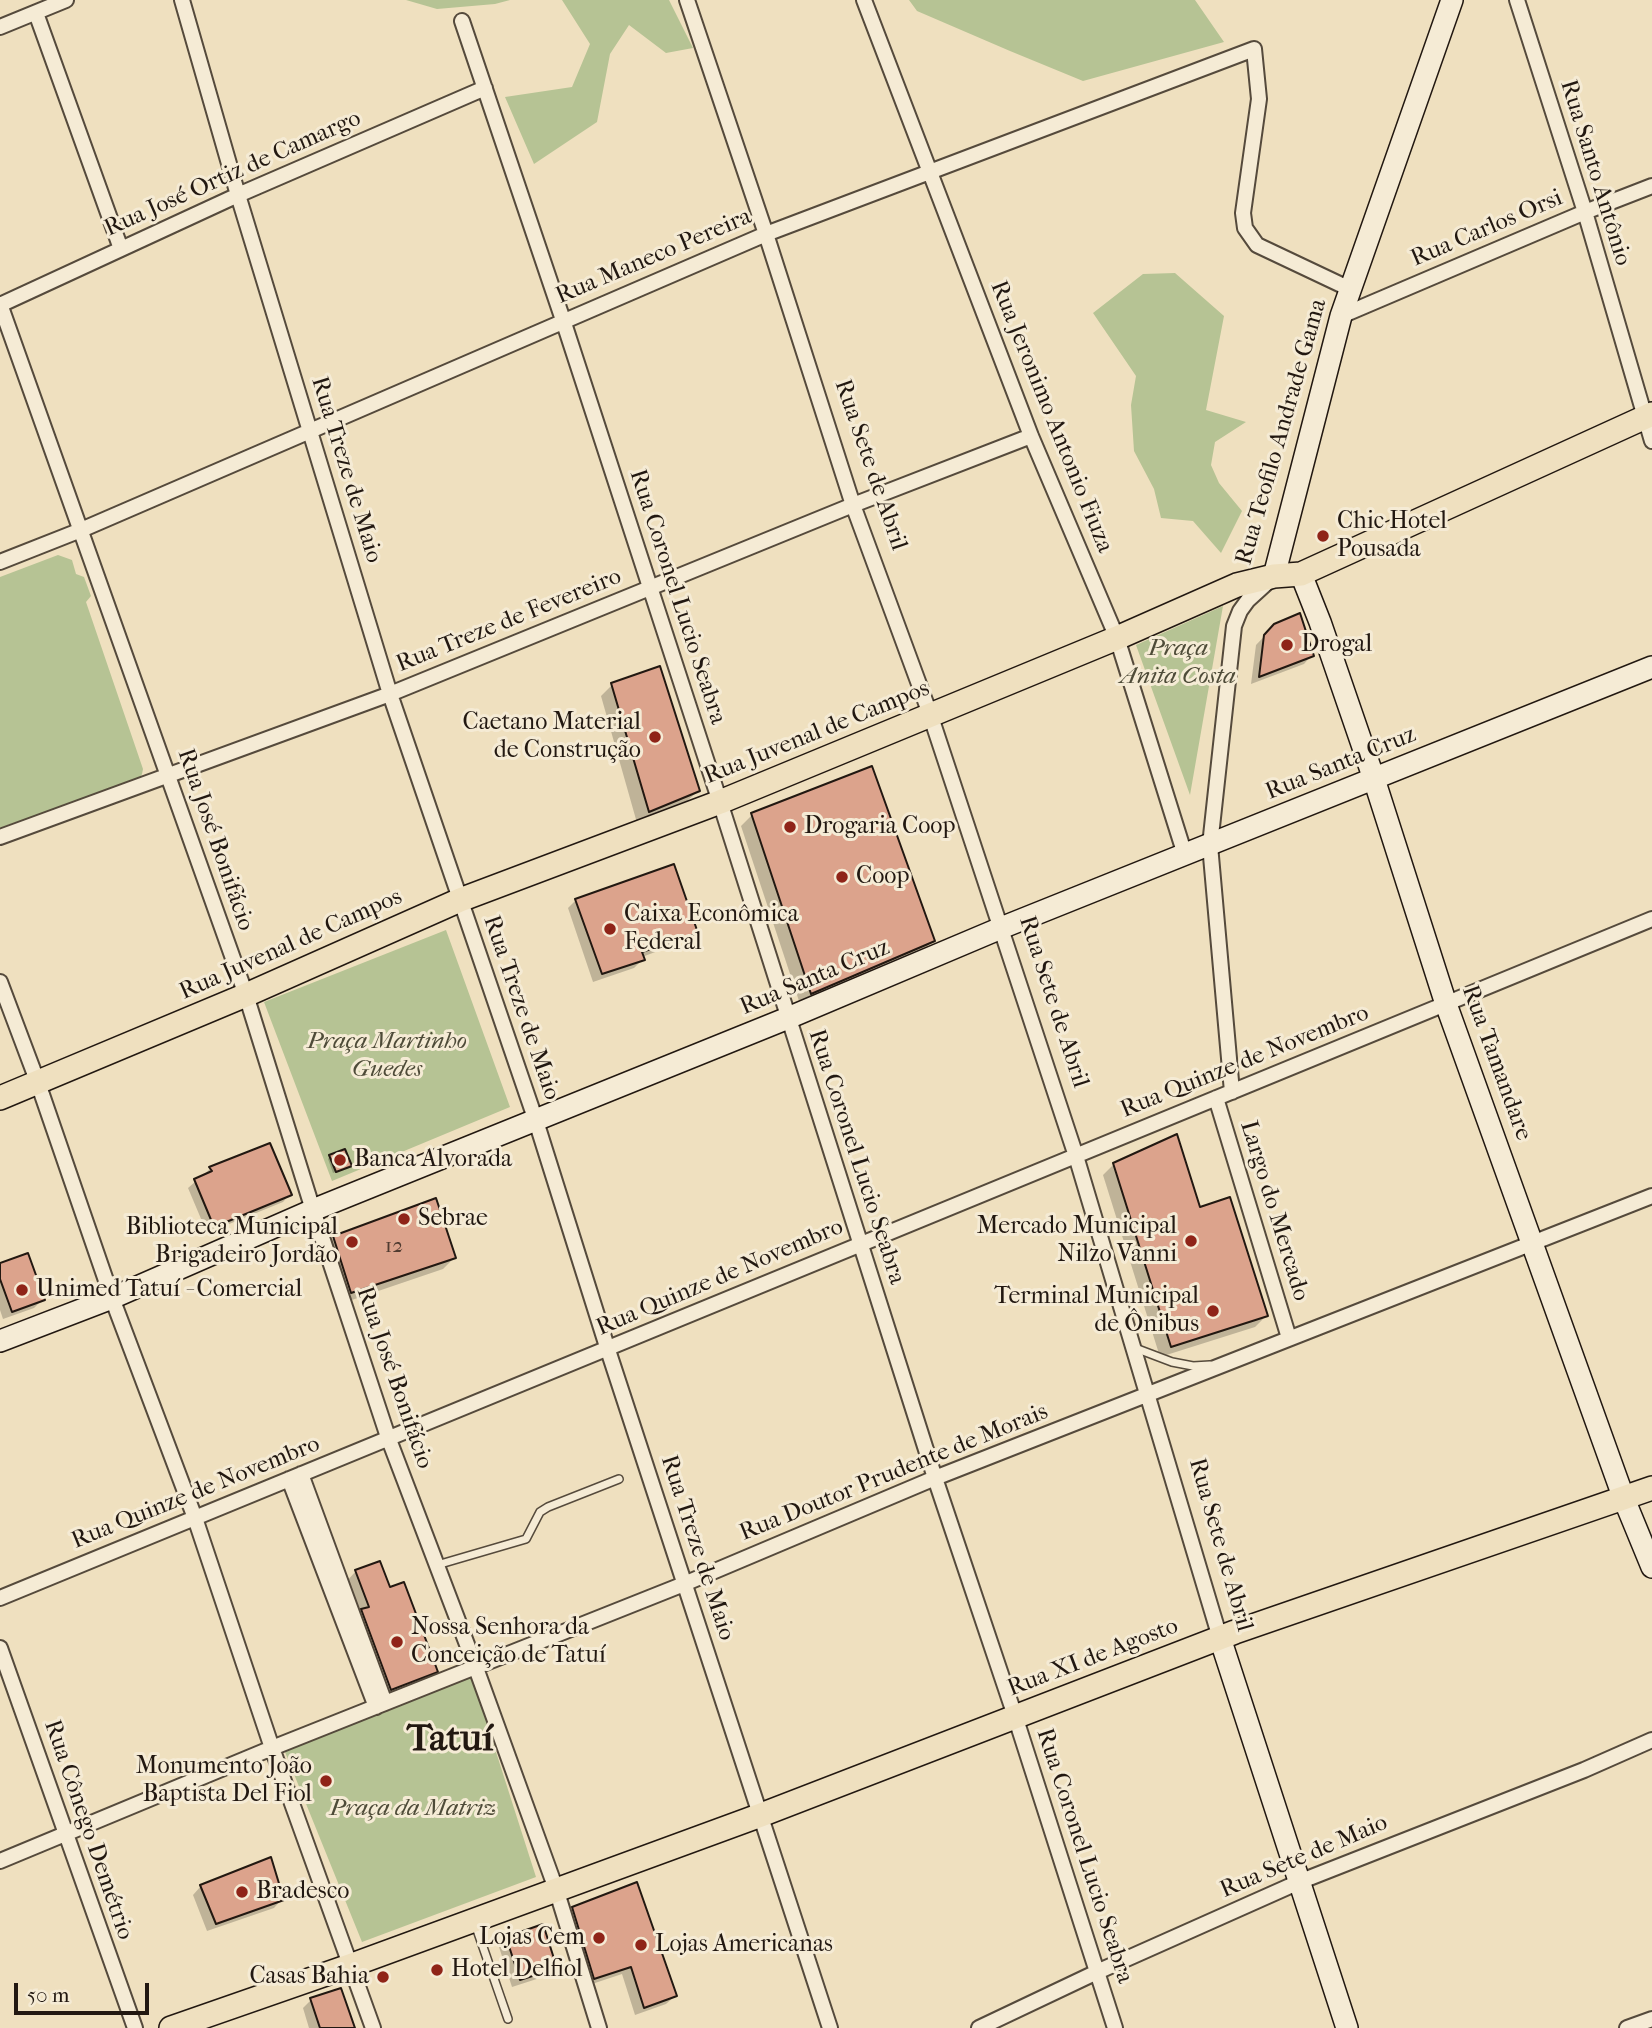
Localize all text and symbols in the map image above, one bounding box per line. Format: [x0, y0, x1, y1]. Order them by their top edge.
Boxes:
street label: Rua Santo Antônio [1553, 77, 1637, 269]
street label: Rua José Ortiz de Camargo [100, 104, 366, 244]
street label: Rua Carlos Orsi [1407, 184, 1567, 274]
street label: Rua Maneco Pereira [552, 203, 756, 311]
street label: Rua Jeronimo Antonio Fiuza [983, 277, 1119, 557]
street label: Rua Teofilo Andrade Gama [1230, 296, 1334, 568]
street label: Rua Treze de Maio [304, 373, 388, 567]
street label: Rua Sete de Abril [827, 376, 913, 554]
street label: Rua Coronel Lucio Seabra [622, 466, 732, 728]
place label: Chic Hotel Pousada [1337, 508, 1447, 564]
marker: Chic Hotel Pousada [1315, 528, 1331, 544]
street label: Rua Treze de Fevereiro [392, 563, 626, 679]
place label: Drogal [1301, 631, 1372, 659]
park label: Praça Anita Costa [1120, 635, 1236, 691]
marker: Drogal [1279, 637, 1295, 653]
street label: Rua Juvenal de Campos [700, 675, 934, 791]
place label: Caetano Material de Construção [463, 709, 641, 765]
street label: Rua Santa Cruz [1262, 721, 1420, 807]
marker: Caetano Material de Construção [647, 729, 663, 745]
street label: Rua José Bonifácio [170, 745, 260, 935]
place label: Drogaria Coop [804, 813, 956, 841]
marker: Drogaria Coop [782, 819, 798, 835]
place label: Coop [856, 863, 910, 891]
marker: Coop [834, 869, 850, 885]
street label: Rua Juvenal de Campos [175, 883, 407, 1007]
place label: Caixa Econômica Federal [624, 901, 799, 957]
street label: Rua Treze de Maio [476, 912, 566, 1104]
street label: Rua Sete de Abril [1012, 913, 1094, 1091]
marker: Caixa Econômica Federal [602, 921, 618, 937]
street label: Rua Santa Cruz [736, 934, 894, 1022]
street label: Rua Tamandare [1455, 981, 1537, 1145]
street label: Rua Quinze de Novembro [1117, 999, 1373, 1125]
street label: Rua Coronel Lucio Seabra [801, 1026, 911, 1288]
park label: Praça Martinho Guedes [307, 1028, 467, 1084]
street label: Largo do Mercado [1233, 1117, 1315, 1305]
place label: Banca Alvorada [354, 1146, 512, 1174]
marker: Banca Alvorada [332, 1152, 348, 1168]
place label: Sebrae [418, 1205, 488, 1233]
marker: Sebrae [396, 1211, 412, 1227]
street label: Rua Quinze de Novembro [592, 1213, 848, 1343]
place label: Mercado Municipal Nilzo Vanni [977, 1213, 1177, 1269]
place label: Biblioteca Municipal Brigadeiro Jordão [126, 1214, 338, 1270]
marker: Mercado Municipal Nilzo Vanni [1183, 1233, 1199, 1249]
marker: Biblioteca Municipal Brigadeiro Jordão [344, 1234, 360, 1250]
house number: 12 [385, 1234, 403, 1260]
place label: Unimed Tatuí - Comercial [36, 1276, 302, 1304]
marker: Unimed Tatuí - Comercial [14, 1282, 30, 1298]
street label: Rua José Bonifácio [349, 1283, 439, 1473]
place label: Terminal Municipal de Ônibus [994, 1283, 1199, 1339]
marker: Terminal Municipal de Ônibus [1205, 1303, 1221, 1319]
street label: Rua Doutor Prudente de Morais [736, 1398, 1052, 1548]
street label: Rua Quinze de Novembro [68, 1430, 324, 1556]
street label: Rua Treze de Maio [653, 1452, 741, 1644]
street label: Rua Sete de Abril [1182, 1455, 1258, 1635]
street label: Rua XI de Agosto [1004, 1612, 1182, 1704]
place label: Nossa Senhora da Conceição de Tatuí [411, 1614, 606, 1670]
marker: Nossa Senhora da Conceição de Tatuí [389, 1634, 405, 1650]
street label: Rua Cônego Demétrio [37, 1716, 139, 1944]
district label: Tatuí [407, 1718, 493, 1764]
street label: Rua Coronel Lucio Seabra [1029, 1725, 1139, 1987]
place label: Monumento João Baptista Del Fiol [136, 1753, 312, 1809]
marker: Monumento João Baptista Del Fiol [318, 1773, 334, 1789]
park label: Praça da Matriz [330, 1795, 496, 1823]
street label: Rua Sete de Maio [1216, 1809, 1392, 1905]
place label: Bradesco [256, 1878, 349, 1906]
marker: Bradesco [234, 1884, 250, 1900]
place label: Lojas Cem [479, 1924, 585, 1952]
marker: Lojas Cem [591, 1930, 607, 1946]
place label: Lojas Americanas [655, 1931, 833, 1959]
marker: Lojas Americanas [633, 1937, 649, 1953]
place label: Hotel Delfiol [451, 1956, 583, 1984]
marker: Hotel Delfiol [429, 1962, 445, 1978]
place label: Casas Bahia [249, 1963, 369, 1991]
scale bar [18, 1968, 152, 2012]
marker: Casas Bahia [375, 1969, 391, 1985]
text: 50 m [27, 1983, 70, 2007]

